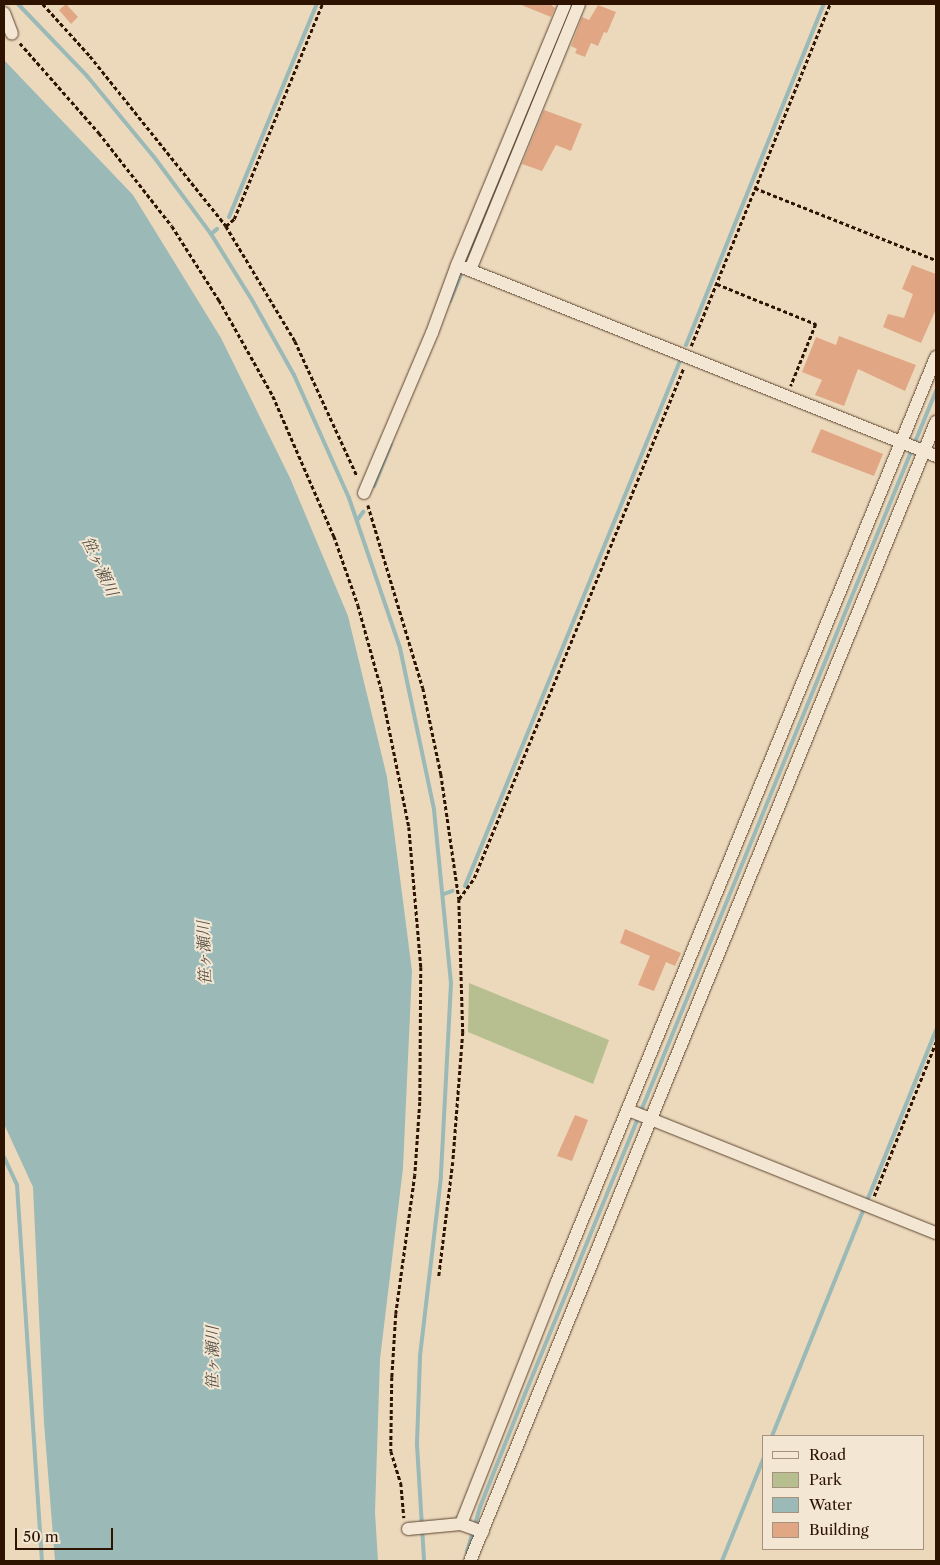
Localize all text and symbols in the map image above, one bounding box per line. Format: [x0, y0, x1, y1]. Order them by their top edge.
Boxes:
water label: 笹ヶ瀬川 [78, 533, 122, 599]
water label: 笹ヶ瀬川 [193, 921, 215, 985]
water label: 笹ヶ瀬川 [202, 1326, 222, 1390]
legend [762, 1435, 925, 1550]
text: Road [809, 1445, 846, 1464]
text: Park [809, 1470, 842, 1489]
text: Water [809, 1495, 852, 1514]
scale bar [18, 1518, 115, 1550]
text: Building [809, 1520, 869, 1539]
text: 50 m [23, 1527, 59, 1546]

